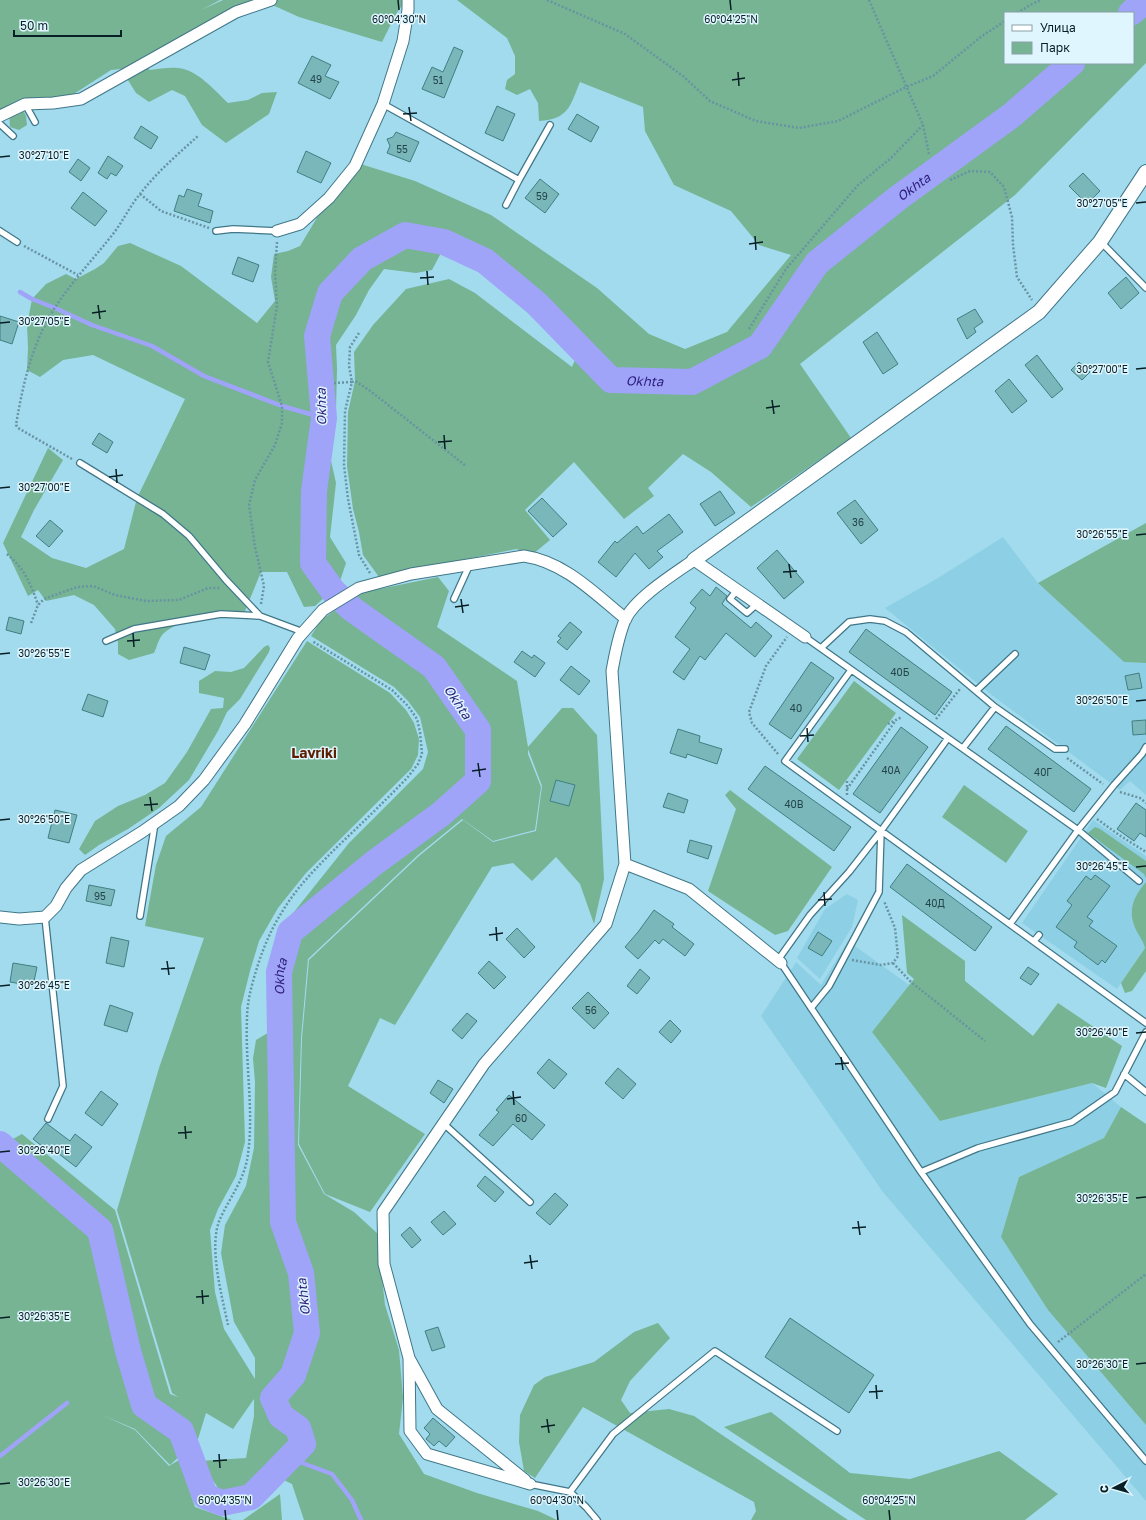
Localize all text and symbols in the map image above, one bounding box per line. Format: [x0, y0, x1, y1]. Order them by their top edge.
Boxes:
scale bar [14, 12, 121, 38]
legend [1004, 12, 1134, 64]
text: 60°04'30"N [372, 13, 426, 25]
text: 60°04'25"N [704, 13, 758, 25]
text: 50 m [20, 18, 48, 33]
text: Улица [1040, 20, 1076, 35]
text: Парк [1040, 40, 1070, 55]
house number: 49 [310, 73, 322, 85]
house number: 51 [433, 74, 443, 86]
house number: 55 [396, 143, 408, 155]
text: 30°27'10"E [19, 149, 69, 161]
water label: Okhta [894, 169, 934, 204]
house number: 59 [536, 190, 548, 202]
text: 30°27'05"E [1076, 197, 1128, 209]
text: 30°27'05"E [18, 315, 70, 327]
text: 30°27'00"E [1076, 363, 1128, 375]
water label: Okhta [626, 372, 664, 389]
water label: Okhta [313, 388, 329, 426]
text: 30°27'00"E [18, 481, 70, 493]
house number: 36 [852, 516, 864, 528]
text: 30°26'55"E [1076, 528, 1128, 540]
text: 30°26'55"E [18, 647, 70, 659]
house number: 40Б [891, 666, 910, 678]
water label: Okhta [441, 682, 475, 723]
text: 30°26'50"E [1076, 694, 1128, 706]
house number: 40 [790, 702, 802, 714]
district label: Lavriki [291, 744, 337, 761]
house number: 40А [882, 764, 901, 776]
house number: 40Г [1034, 766, 1052, 778]
house number: 40В [785, 798, 804, 810]
text: 30°26'50"E [18, 813, 70, 825]
text: 30°26'45"E [1076, 860, 1128, 872]
house number: 95 [94, 890, 106, 902]
house number: 40Д [925, 897, 945, 909]
water label: Okhta [271, 956, 291, 995]
text: 30°26'45"E [18, 979, 70, 991]
house number: 56 [585, 1004, 597, 1016]
text: 30°26'40"E [1076, 1026, 1128, 1038]
house number: 60 [515, 1112, 527, 1124]
text: 30°26'40"E [18, 1144, 70, 1156]
text: 30°26'35"E [1076, 1192, 1128, 1204]
water label: Okhta [293, 1277, 313, 1316]
text: 30°26'35"E [18, 1310, 70, 1322]
text: 30°26'30"E [1076, 1358, 1128, 1370]
north arrow [1094, 1468, 1134, 1508]
text: 30°26'30"E [18, 1476, 70, 1488]
text: С [1097, 1484, 1110, 1494]
text: 60°04'35"N [198, 1494, 252, 1506]
text: 60°04'30"N [530, 1494, 584, 1506]
text: 60°04'25"N [862, 1494, 916, 1506]

